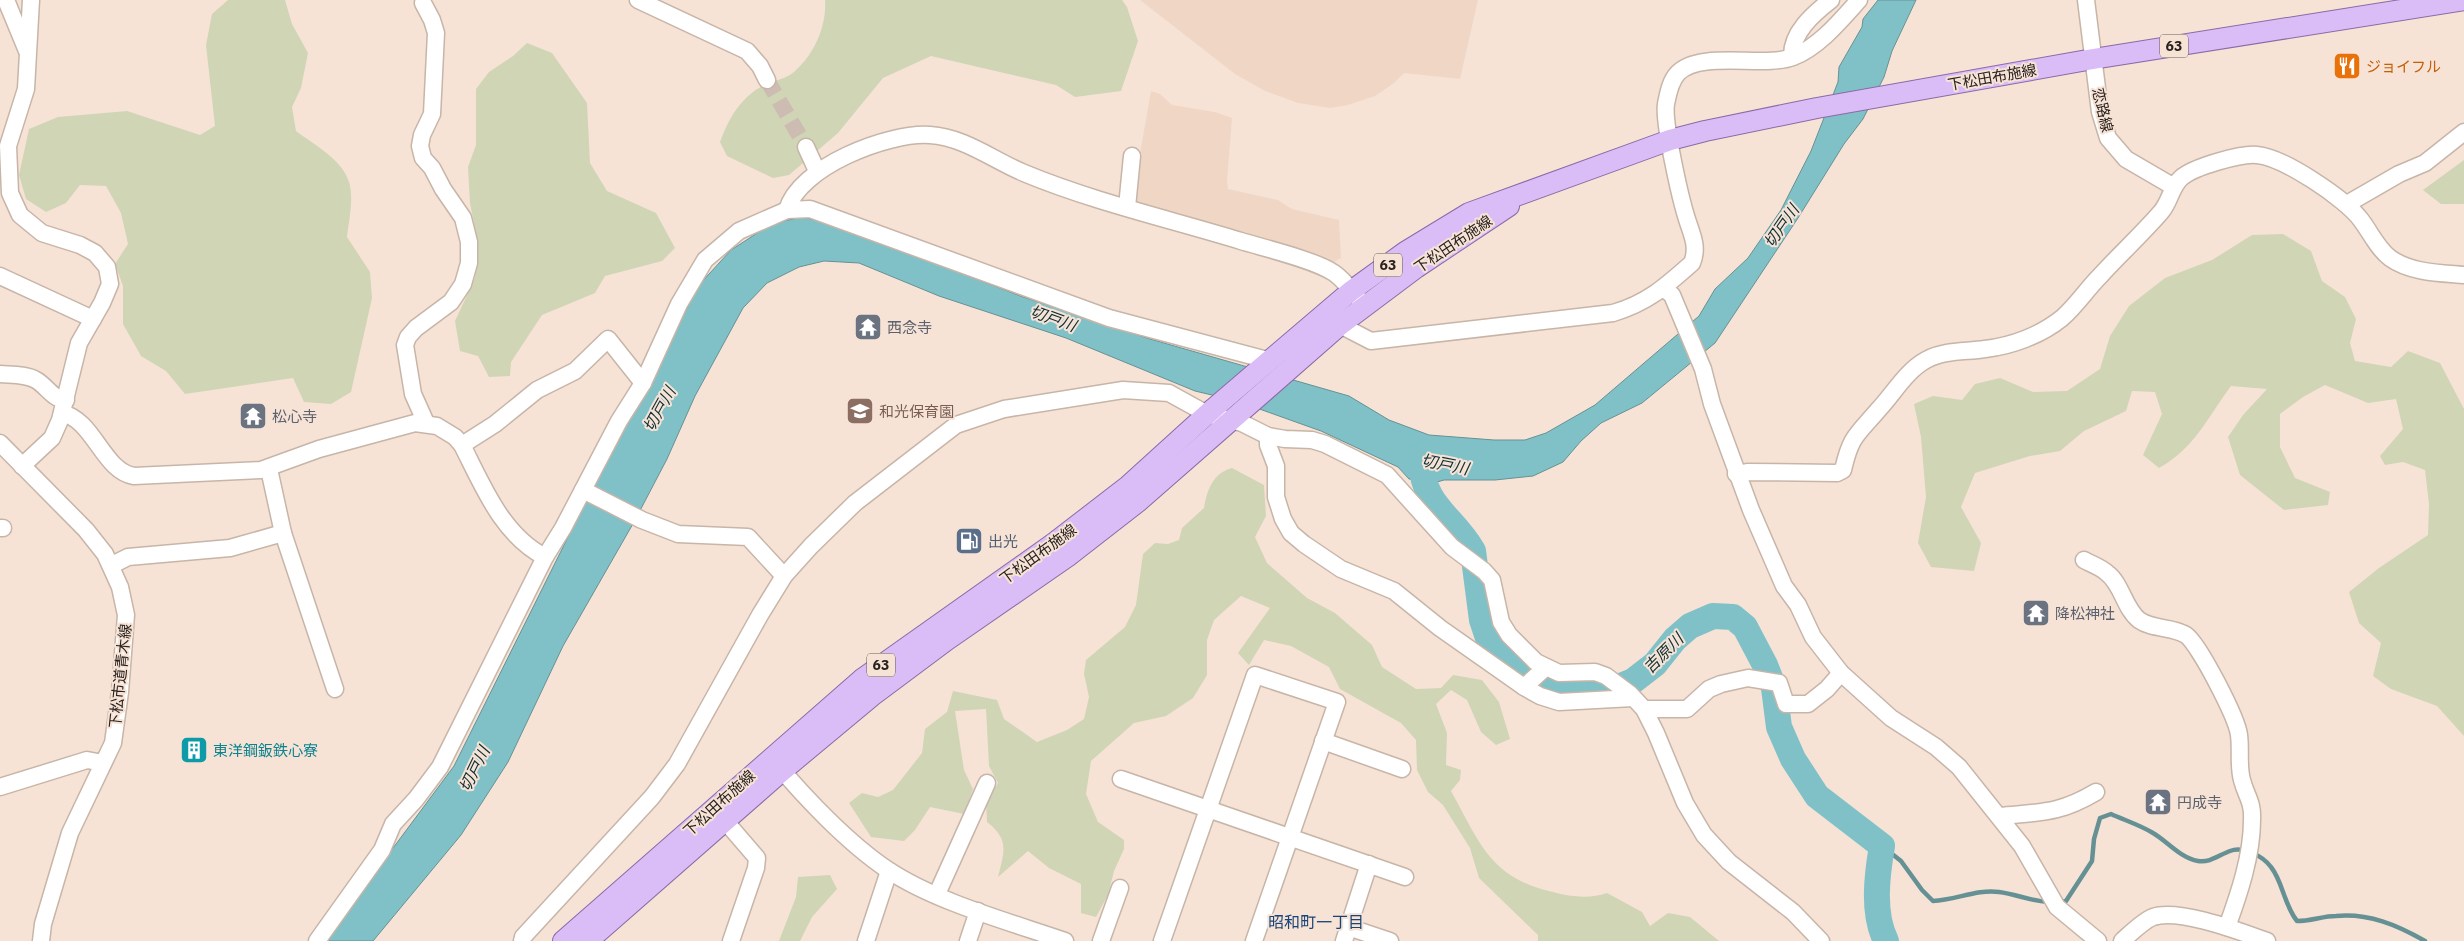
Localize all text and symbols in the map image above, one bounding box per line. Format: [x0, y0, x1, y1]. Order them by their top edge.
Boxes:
road number: 63 [2160, 34, 2188, 58]
restaurant icon: ジョイフル [2332, 51, 2362, 81]
place label: ジョイフル [2366, 57, 2441, 76]
street label: 下松田布施線 [1946, 60, 2038, 94]
street label: 恋路線 [2089, 86, 2117, 134]
water label: 切戸川 [1759, 199, 1804, 251]
street label: 下松田布施線 [1410, 211, 1496, 277]
road number: 63 [1374, 254, 1402, 276]
water label: 切戸川 [1027, 300, 1081, 336]
temple icon: 西念寺 [853, 312, 883, 342]
place label: 西念寺 [887, 318, 932, 337]
water label: 切戸川 [639, 381, 680, 435]
school or university icon: 和光保育園 [845, 396, 875, 426]
temple icon: 松心寺 [238, 401, 268, 431]
place label: 和光保育園 [879, 402, 954, 421]
place label: 松心寺 [272, 407, 317, 426]
water label: 切戸川 [1420, 450, 1472, 479]
street label: 下松田布施線 [996, 520, 1080, 588]
fuel station icon: 出光 [954, 526, 984, 556]
place label: 出光 [988, 532, 1018, 551]
temple icon: 降松神社 [2021, 598, 2051, 628]
place label: 降松神社 [2055, 604, 2115, 623]
street label: 下松市道青木線 [105, 623, 135, 729]
water label: 吉原川 [1639, 628, 1688, 677]
road number: 63 [867, 654, 895, 676]
building icon: 東洋鋼鈑鉄心寮 [179, 735, 209, 765]
place label: 東洋鋼鈑鉄心寮 [213, 741, 318, 760]
water label: 切戸川 [454, 741, 494, 795]
street label: 下松田布施線 [679, 766, 759, 840]
temple icon: 円成寺 [2143, 787, 2173, 817]
place label: 円成寺 [2177, 793, 2222, 812]
district label: 昭和町一丁目 [1268, 912, 1364, 932]

